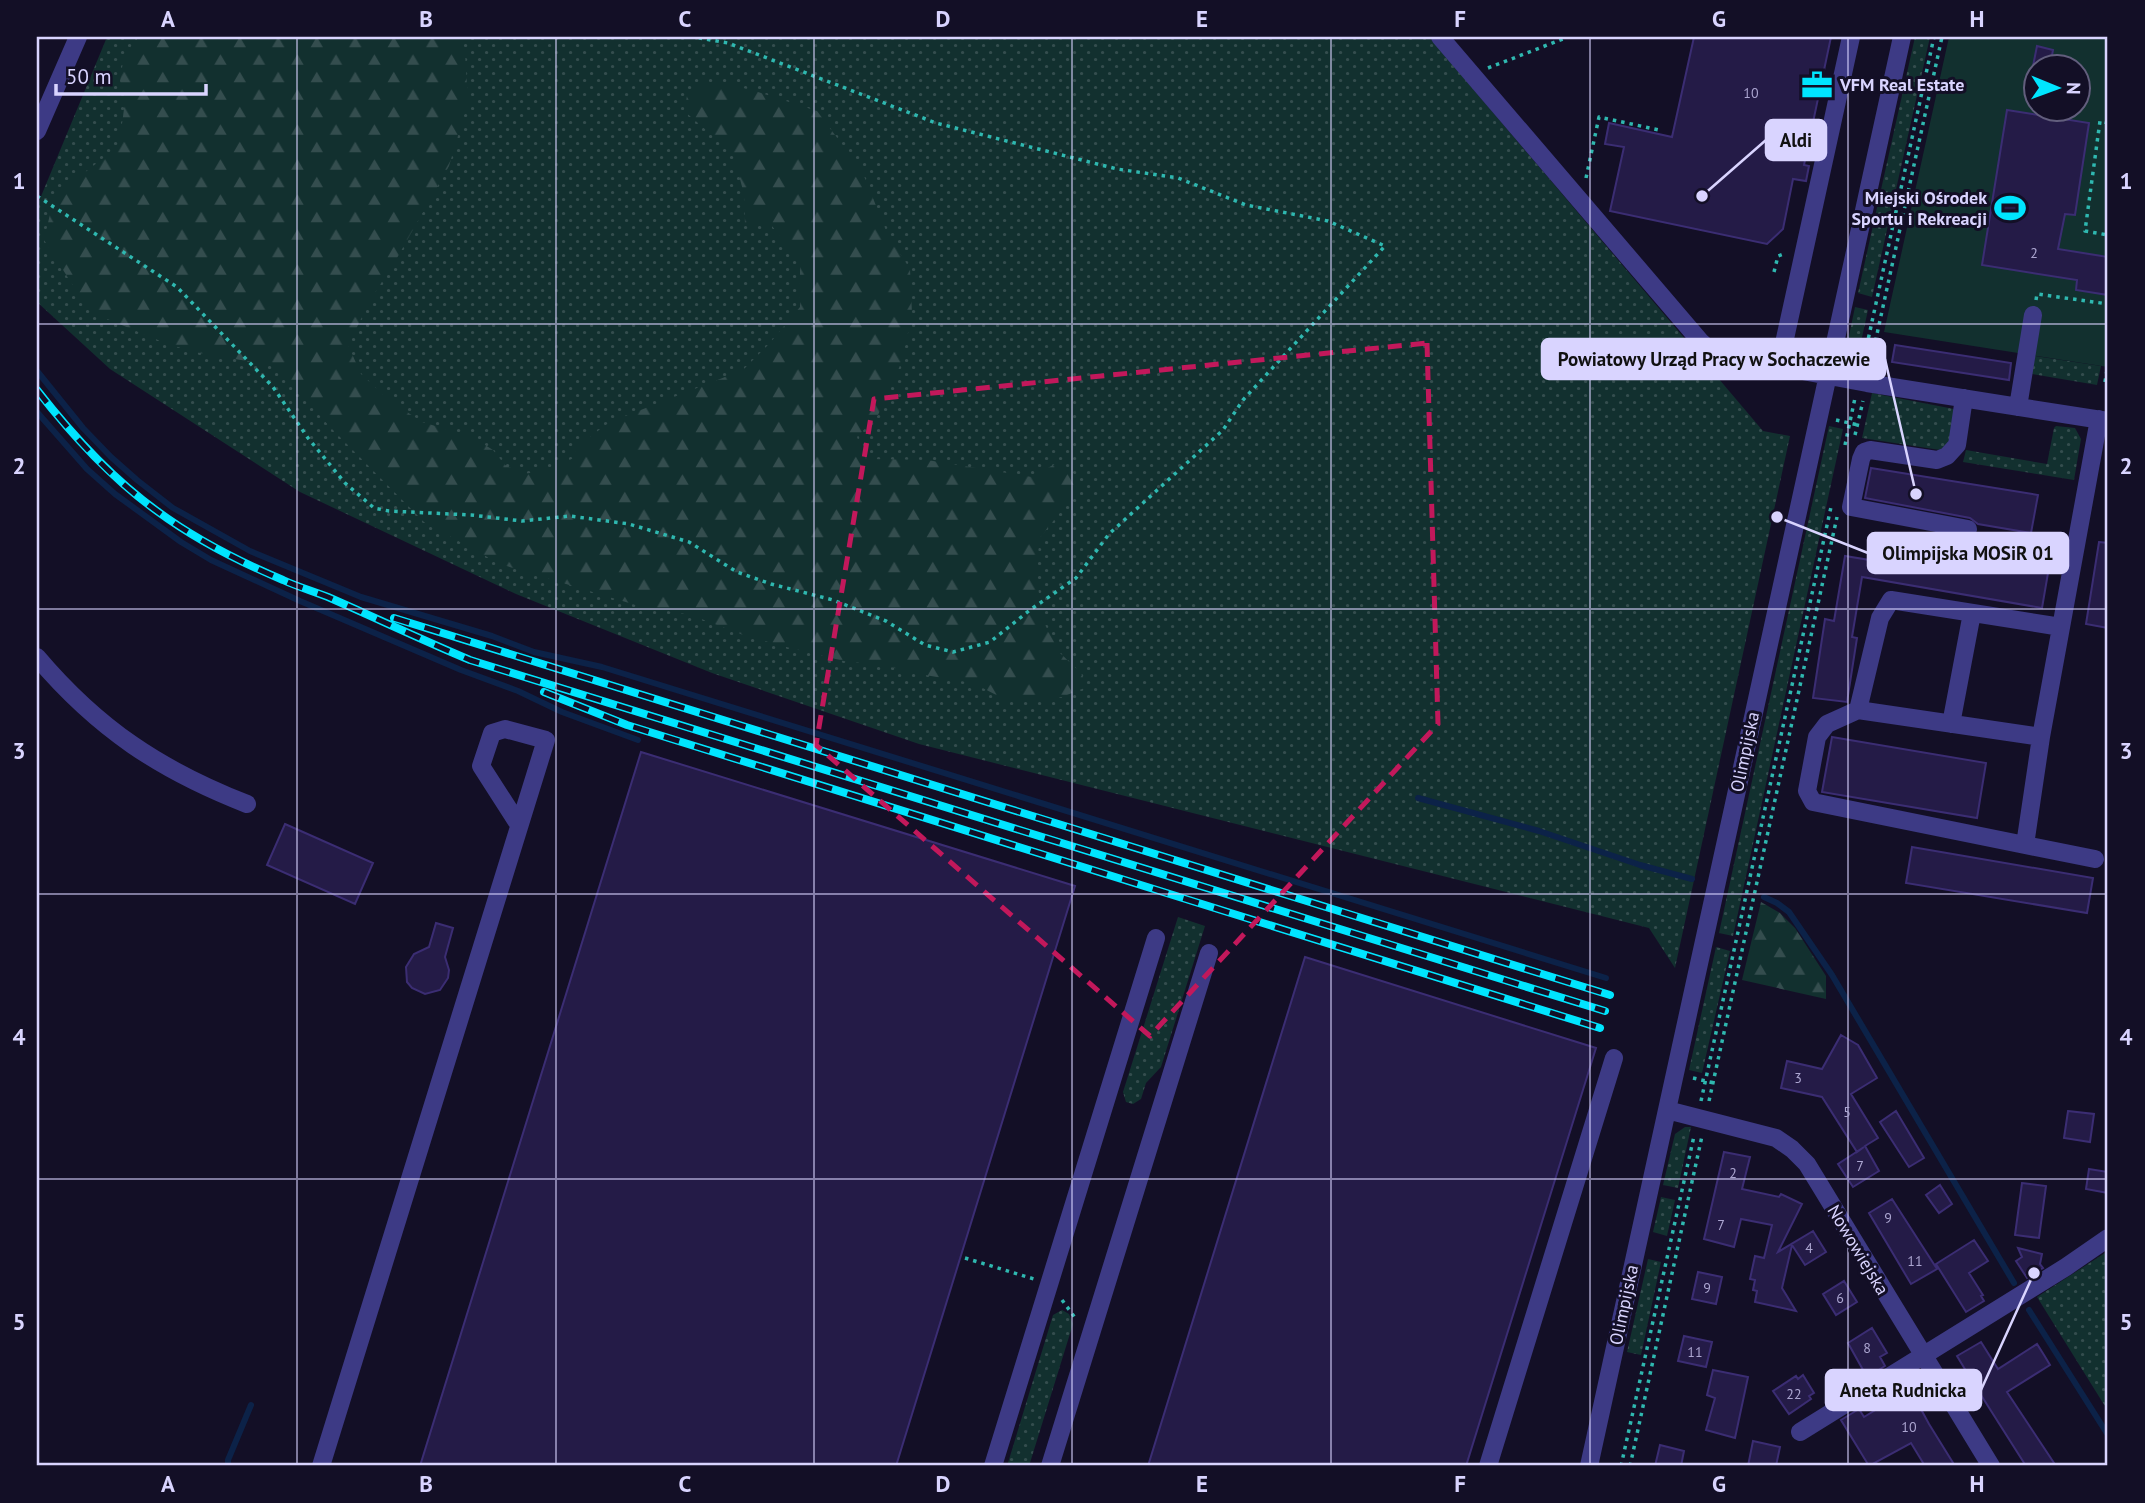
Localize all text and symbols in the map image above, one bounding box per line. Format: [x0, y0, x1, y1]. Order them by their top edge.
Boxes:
text: A [161, 4, 175, 33]
text: B [419, 4, 433, 33]
text: C [679, 4, 692, 33]
text: D [936, 4, 950, 33]
text: E [1196, 4, 1208, 33]
text: F [1454, 4, 1466, 33]
text: G [1712, 4, 1726, 33]
text: H [1970, 4, 1984, 33]
scale bar [56, 52, 206, 96]
north arrow [2022, 52, 2092, 122]
text: 50 m [66, 63, 112, 90]
office icon: VFM Real Estate [1800, 68, 1834, 102]
place label: VFM Real Estate [1839, 73, 1964, 96]
text: N [2062, 82, 2086, 95]
house number: 10 [1743, 84, 1759, 102]
callout: Aldi [1766, 120, 1826, 160]
text: Aldi [1780, 128, 1812, 152]
text: 1 [12, 166, 26, 195]
text: 1 [2119, 166, 2133, 195]
place label: Miejski Ośrodek Sportu i Rekreacji [1851, 186, 1987, 230]
sports icon: Miejski Ośrodek Sportu i Rekreacji [1993, 191, 2027, 225]
house number: 2 [2030, 244, 2038, 262]
callout: Powiatowy Urząd Pracy w Sochaczewie [1542, 339, 1885, 379]
text: Powiatowy Urząd Pracy w Sochaczewie [1558, 347, 1870, 371]
text: 2 [12, 451, 26, 480]
text: 2 [2119, 451, 2133, 480]
callout: Olimpijska MOSiR 01 [1868, 533, 2068, 573]
text: Olimpijska MOSiR 01 [1882, 541, 2054, 565]
street label: Olimpijska [1725, 710, 1764, 794]
text: 3 [12, 736, 26, 765]
text: 3 [2119, 736, 2133, 765]
text: 4 [12, 1022, 26, 1051]
text: 4 [2119, 1022, 2133, 1051]
house number: 3 [1794, 1069, 1802, 1087]
house number: 5 [1843, 1103, 1851, 1121]
house number: 7 [1856, 1157, 1864, 1175]
house number: 2 [1729, 1164, 1737, 1182]
street label: Nowowiejska [1823, 1200, 1894, 1299]
house number: 9 [1884, 1209, 1892, 1227]
house number: 7 [1717, 1216, 1725, 1234]
house number: 4 [1805, 1239, 1813, 1257]
house number: 11 [1907, 1252, 1923, 1270]
street label: Olimpijska [1604, 1263, 1643, 1347]
house number: 9 [1703, 1279, 1711, 1297]
house number: 6 [1836, 1289, 1844, 1307]
text: 5 [12, 1307, 26, 1336]
text: 5 [2119, 1307, 2133, 1336]
house number: 8 [1863, 1339, 1871, 1357]
house number: 11 [1687, 1343, 1703, 1361]
callout: Aneta Rudnicka [1826, 1370, 1981, 1410]
text: Aneta Rudnicka [1840, 1378, 1966, 1402]
house number: 22 [1786, 1385, 1802, 1403]
house number: 10 [1901, 1418, 1917, 1436]
text: A [161, 1469, 175, 1498]
text: B [419, 1469, 433, 1498]
text: C [679, 1469, 692, 1498]
text: D [936, 1469, 950, 1498]
text: E [1196, 1469, 1208, 1498]
text: F [1454, 1469, 1466, 1498]
text: G [1712, 1469, 1726, 1498]
text: H [1970, 1469, 1984, 1498]

